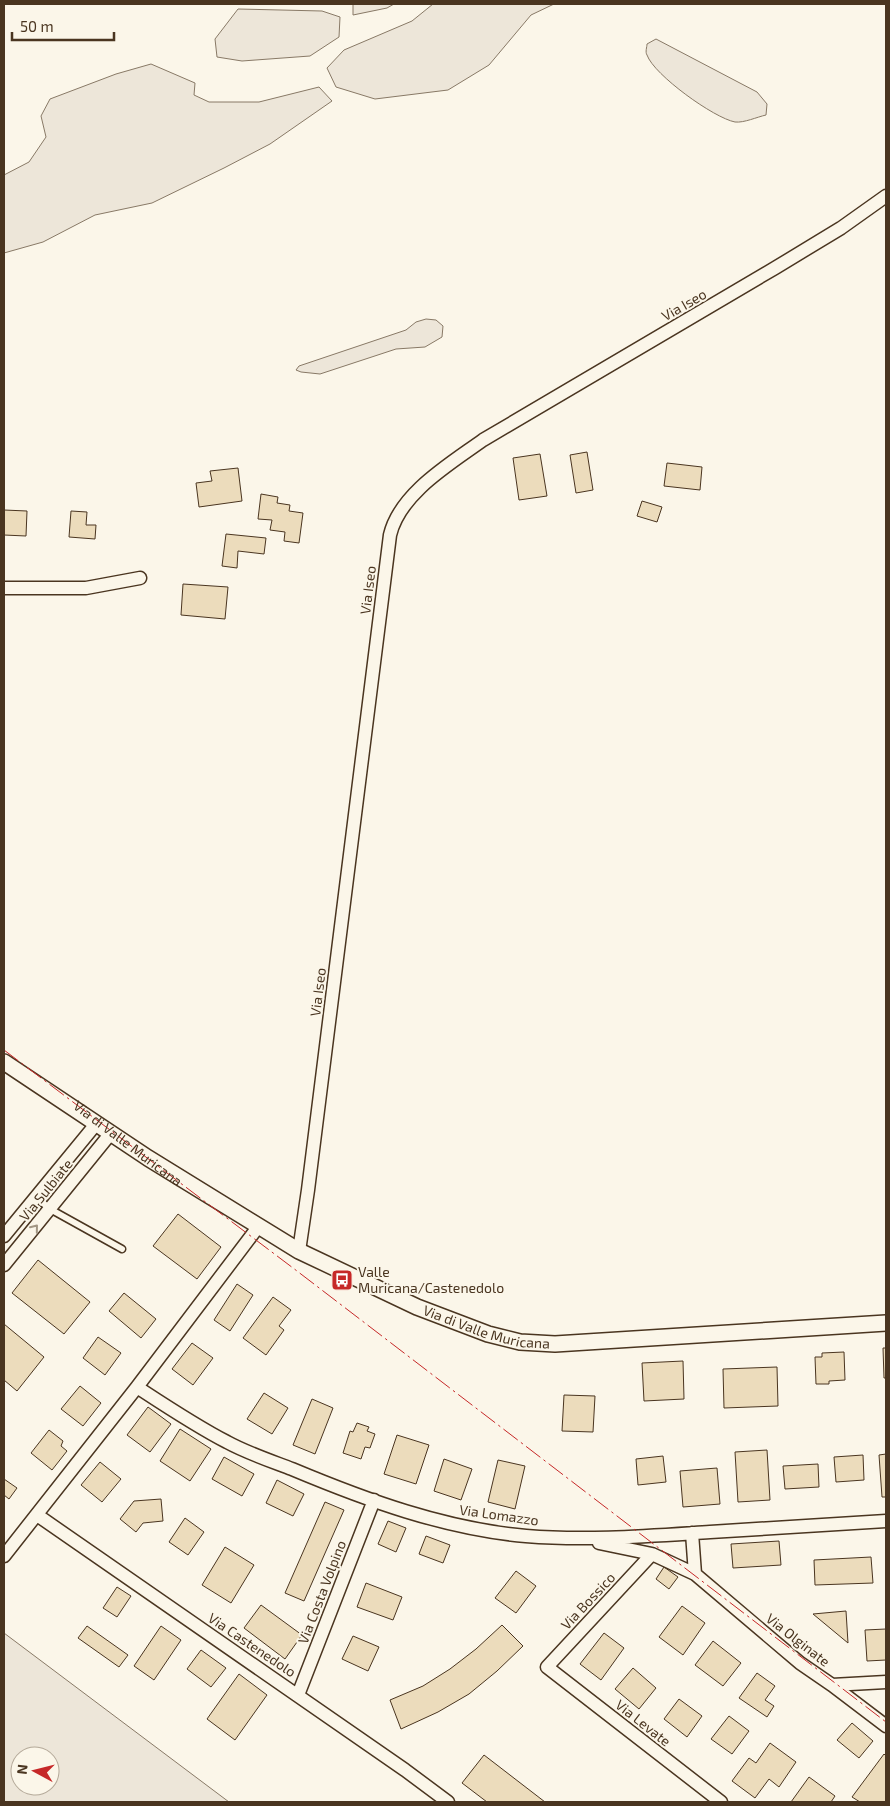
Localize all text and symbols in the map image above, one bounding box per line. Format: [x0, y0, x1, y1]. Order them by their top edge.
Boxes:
scale bar [12, 10, 115, 42]
text: 50 m [20, 17, 54, 35]
street label: Via Iseo [658, 285, 709, 324]
street label: Via Iseo [356, 565, 379, 615]
street label: Via Iseo [306, 967, 329, 1017]
street label: Via di Valle Muricana [70, 1096, 186, 1189]
street label: Via Sulbiate [15, 1155, 76, 1224]
one-way arrow [29, 1224, 38, 1233]
place label: Valle Muricana/Castenedolo [358, 1263, 504, 1296]
bus stop icon: Valle Muricana/Castenedolo [330, 1268, 354, 1292]
street label: Via di Valle Muricana [421, 1301, 550, 1352]
street label: Via Lomazzo [458, 1501, 540, 1529]
street label: Via Costa Volpino [294, 1538, 349, 1646]
street label: Via Bossico [557, 1569, 618, 1633]
street label: Via Castenedolo [205, 1609, 299, 1680]
street label: Via Olginate [763, 1609, 834, 1670]
street label: Via Levate [612, 1696, 674, 1749]
north arrow [10, 1746, 60, 1796]
text: N [13, 1763, 31, 1775]

